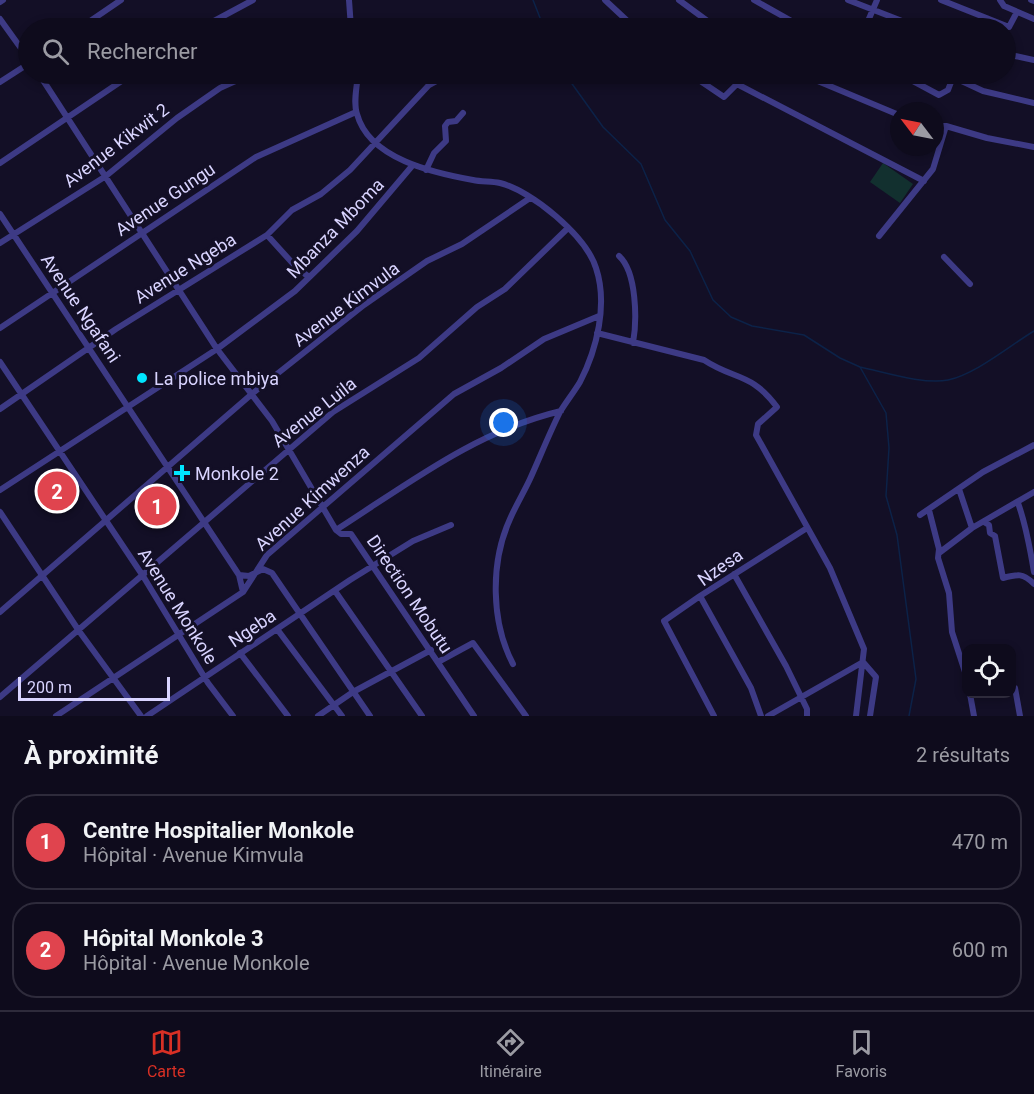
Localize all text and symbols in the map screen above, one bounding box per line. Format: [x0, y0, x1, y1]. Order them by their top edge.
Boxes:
search box [18, 18, 1016, 84]
icon: search [39, 35, 72, 68]
text: Rechercher [87, 39, 198, 64]
street label: Avenue Kikwit 2 [59, 99, 173, 191]
north arrow [890, 102, 944, 156]
street label: Avenue Gungu [111, 158, 219, 240]
street label: Mbanza Mboma [282, 174, 388, 282]
street label: Avenue Ngeba [130, 228, 240, 308]
street label: Avenue Ngafani [37, 250, 125, 366]
street label: Avenue Kimvula [289, 257, 403, 351]
place label: La police mbiya [154, 368, 279, 389]
marker: La police mbiya [135, 371, 149, 385]
street label: Avenue Luila [268, 373, 360, 451]
your location [489, 408, 518, 437]
street label: Avenue Kimwenza [251, 441, 373, 555]
place label: Monkole 2 [195, 463, 279, 484]
marker: Monkole 2 [173, 464, 191, 482]
pin: 2 [38, 468, 76, 514]
pin: 1 [138, 484, 176, 528]
street label: Direction Mobutu [363, 531, 457, 657]
street label: Avenue Monkole [134, 544, 222, 668]
street label: Nzesa [693, 544, 747, 590]
street label: Ngeba [224, 605, 280, 651]
map controls [962, 644, 1016, 698]
button: locate [962, 644, 1016, 698]
scale bar [18, 674, 170, 702]
text: 200 m [27, 678, 72, 697]
text: À proximité [24, 740, 158, 770]
text: 2 résultats [916, 743, 1010, 767]
text: Centre Hospitalier Monkole [83, 818, 354, 843]
text: 1 [40, 830, 51, 854]
text: 470 m [952, 830, 1008, 854]
text: Hôpital · Avenue Kimvula [83, 843, 304, 867]
text: Hôpital Monkole 3 [83, 926, 264, 951]
text: 2 [40, 938, 51, 962]
text: 600 m [952, 938, 1008, 962]
text: Hôpital · Avenue Monkole [83, 951, 309, 975]
tab: Carte [147, 1026, 186, 1081]
tab: Itinéraire [479, 1026, 542, 1081]
tab: Favoris [836, 1026, 887, 1081]

